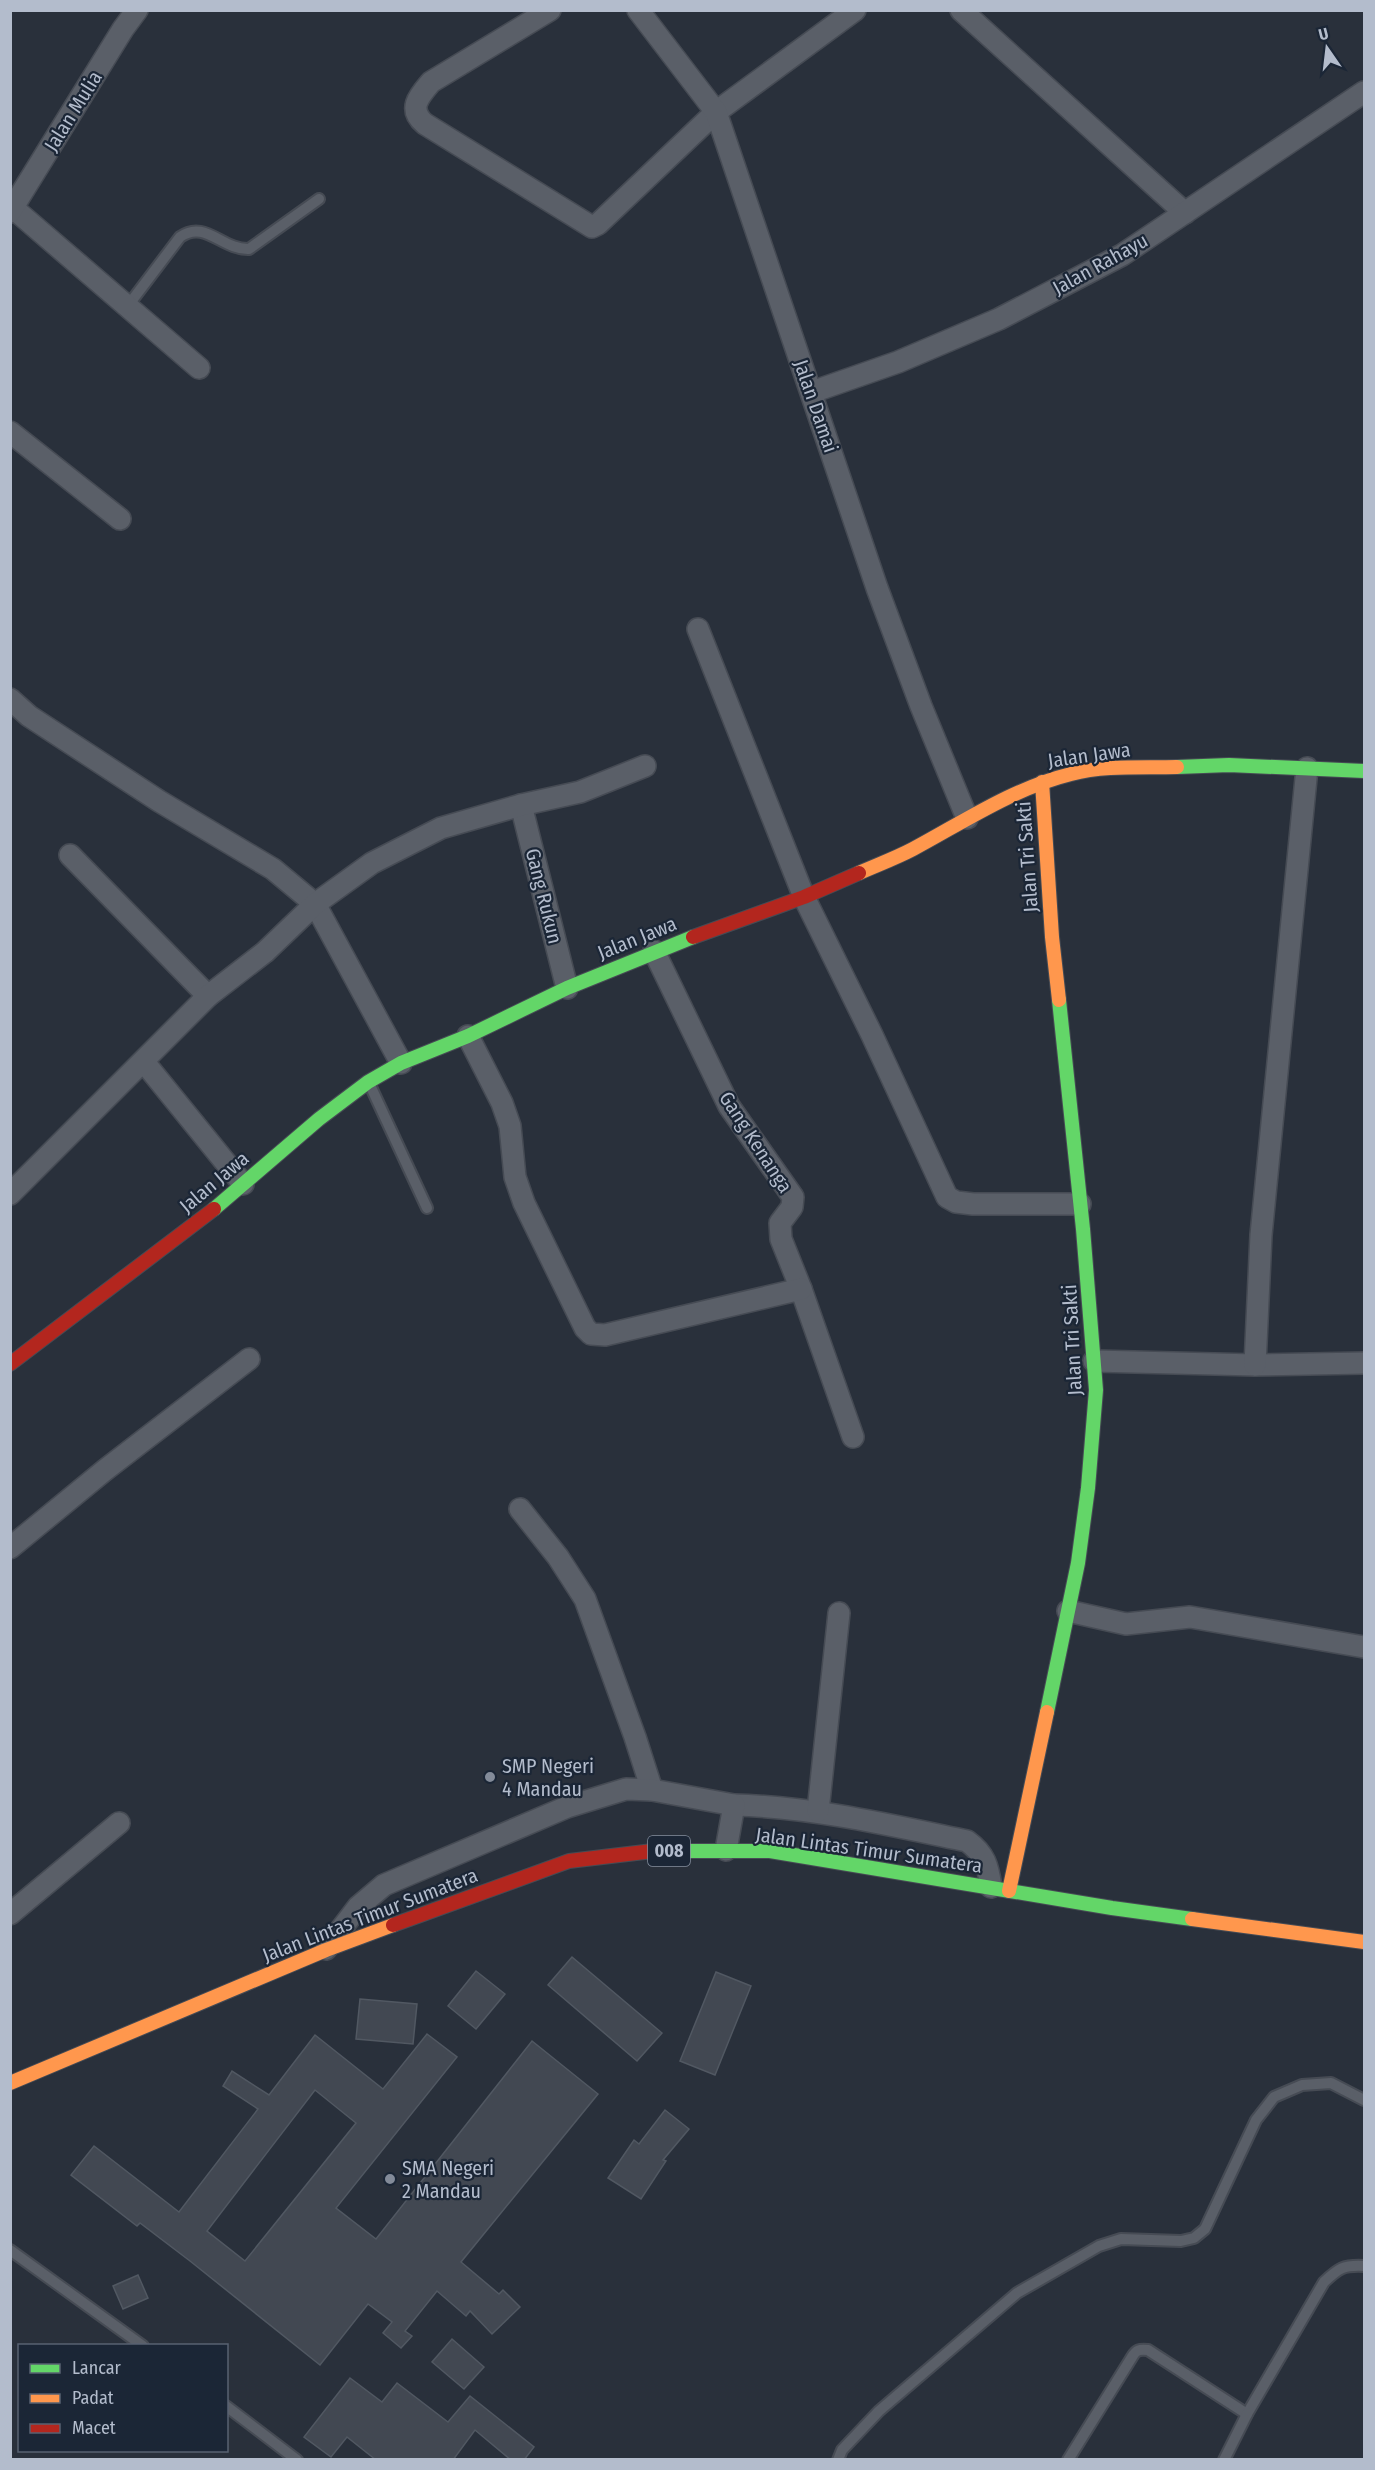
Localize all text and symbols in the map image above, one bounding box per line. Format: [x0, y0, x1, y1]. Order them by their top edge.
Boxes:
north arrow [1297, 18, 1357, 78]
text: U [1317, 24, 1330, 44]
street label: Jalan Mulia [39, 66, 107, 156]
street label: Jalan Rahayu [1048, 228, 1152, 300]
street label: Jalan Damai [789, 356, 843, 456]
street label: Jalan Jawa [1046, 737, 1132, 773]
street label: Jalan Tri Sakti [1011, 801, 1043, 913]
street label: Gang Rukun [521, 846, 567, 946]
street label: Jalan Jawa [594, 911, 680, 965]
street label: Gang Kenanga [714, 1087, 798, 1197]
street label: Jalan Jawa [174, 1146, 254, 1218]
street label: Jalan Tri Sakti [1057, 1284, 1087, 1396]
place label: SMP Negeri 4 Mandau [502, 1754, 594, 1801]
marker: SMP Negeri 4 Mandau [483, 1770, 497, 1784]
street label: Jalan Lintas Timur Sumatera [754, 1822, 984, 1878]
road number: 008 [648, 1836, 690, 1866]
street label: Jalan Lintas Timur Sumatera [259, 1863, 481, 1967]
place label: SMA Negeri 2 Mandau [402, 2156, 494, 2203]
marker: SMA Negeri 2 Mandau [383, 2172, 397, 2186]
legend [18, 2344, 228, 2452]
text: Lancar [72, 2357, 121, 2379]
text: Padat [72, 2387, 114, 2409]
text: Macet [72, 2417, 116, 2439]

